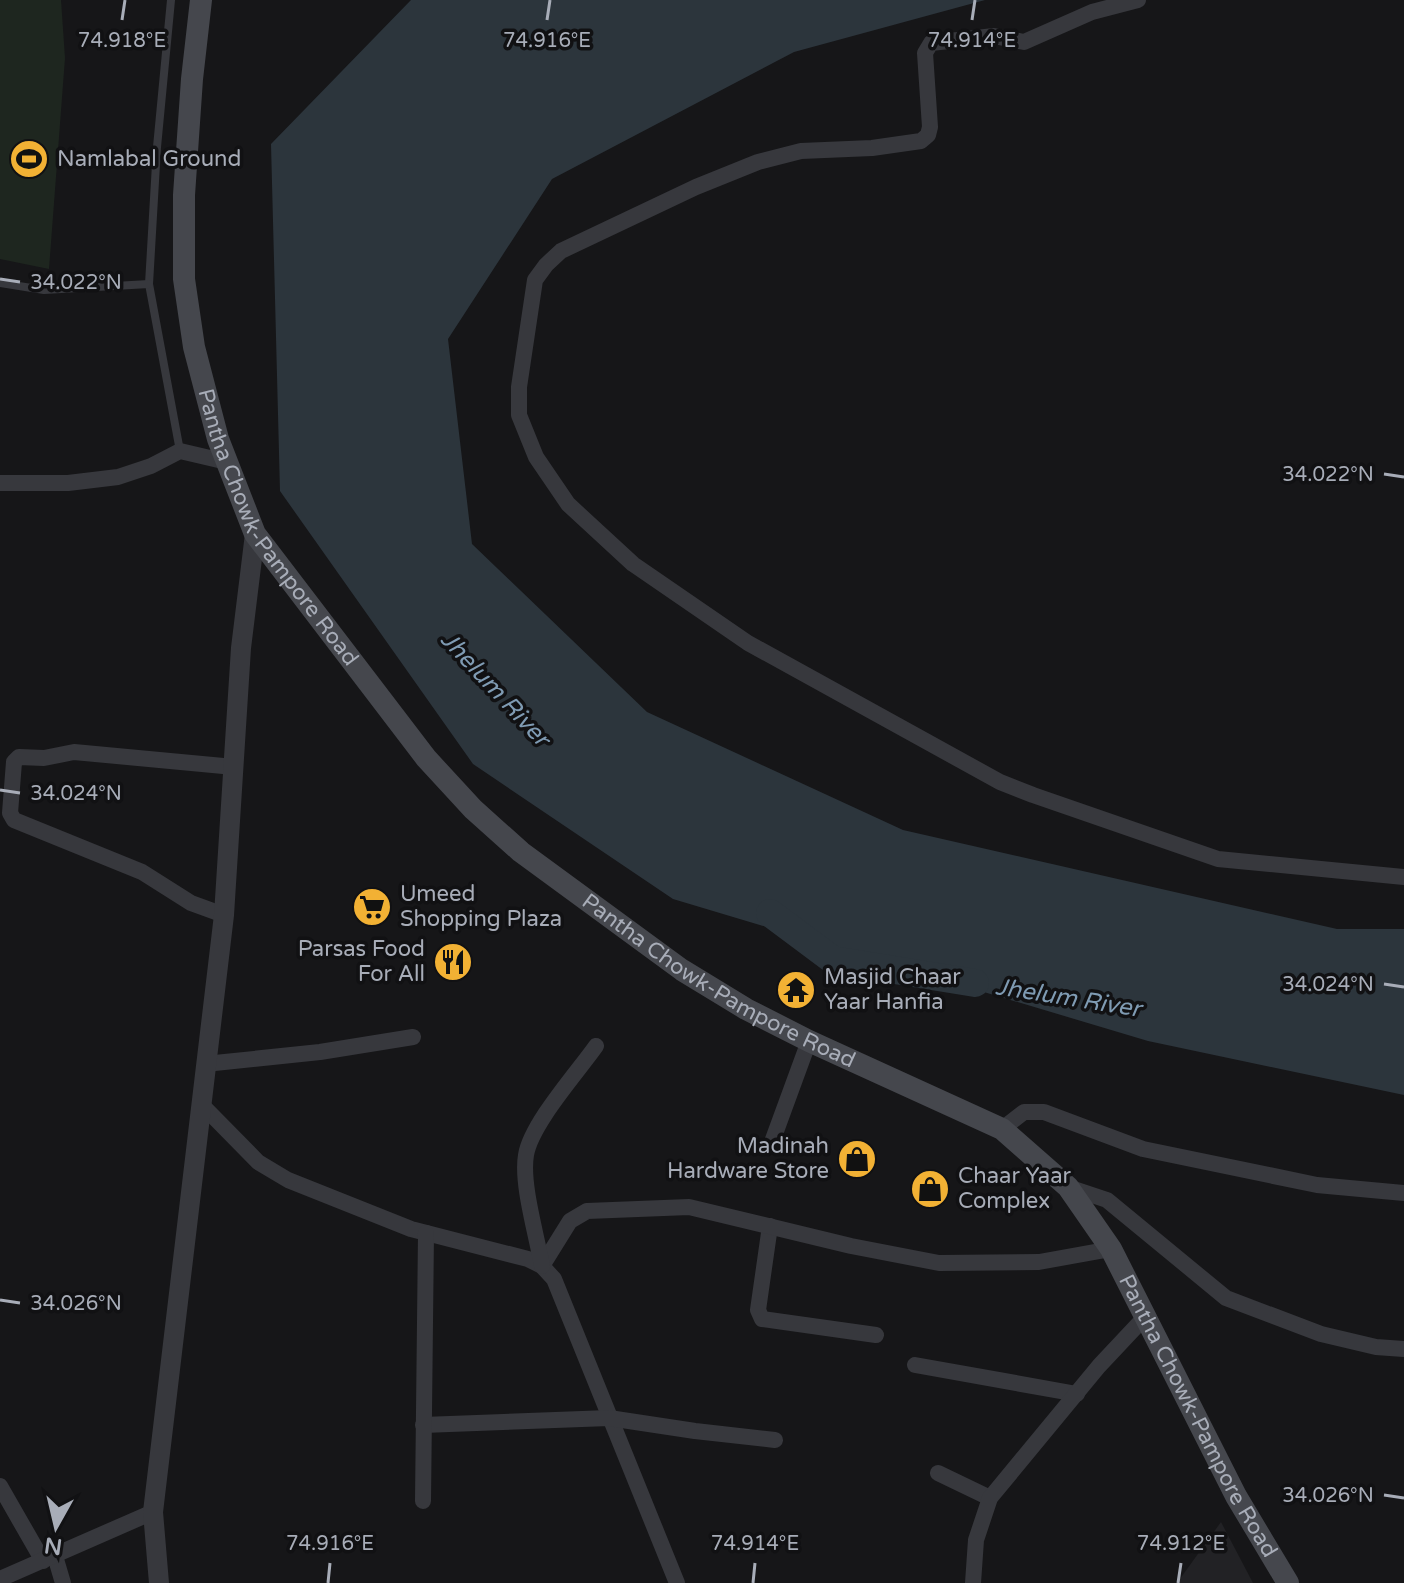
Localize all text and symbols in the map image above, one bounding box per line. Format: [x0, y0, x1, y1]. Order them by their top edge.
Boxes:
text: 74.918°E [78, 29, 166, 53]
text: 74.916°E [503, 29, 591, 53]
text: 74.914°E [928, 29, 1016, 53]
sports icon: Namlabal Ground [8, 138, 50, 180]
place label: Namlabal Ground [57, 146, 241, 172]
text: 34.022°N [30, 271, 122, 295]
street label: Pantha Chowk-Pampore Road [192, 386, 364, 671]
text: 34.022°N [1282, 463, 1374, 487]
water label: Jhelum River [434, 625, 558, 755]
text: 34.024°N [30, 782, 122, 806]
place label: Umeed Shopping Plaza [400, 881, 562, 932]
supermarket icon: Umeed Shopping Plaza [351, 886, 393, 928]
street label: Pantha Chowk-Pampore Road [577, 888, 859, 1073]
place label: Parsas Food For All [298, 936, 425, 987]
restaurant icon: Parsas Food For All [432, 941, 474, 983]
place label: Masjid Chaar Yaar Hanfia [824, 964, 961, 1015]
temple icon: Masjid Chaar Yaar Hanfia [775, 969, 817, 1011]
water label: Jhelum River [993, 972, 1145, 1024]
text: 34.024°N [1282, 973, 1374, 997]
place label: Madinah Hardware Store [667, 1133, 829, 1184]
shop icon: Madinah Hardware Store [836, 1138, 878, 1180]
place label: Chaar Yaar Complex [958, 1163, 1072, 1214]
shop icon: Chaar Yaar Complex [909, 1168, 951, 1210]
street label: Pantha Chowk-Pampore Road [1113, 1270, 1283, 1562]
text: 34.026°N [30, 1292, 122, 1316]
text: 34.026°N [1282, 1484, 1374, 1508]
north arrow [16, 1487, 96, 1567]
text: N [43, 1532, 64, 1560]
text: 74.916°E [286, 1532, 374, 1556]
text: 74.914°E [711, 1532, 799, 1556]
text: 74.912°E [1137, 1532, 1225, 1556]

